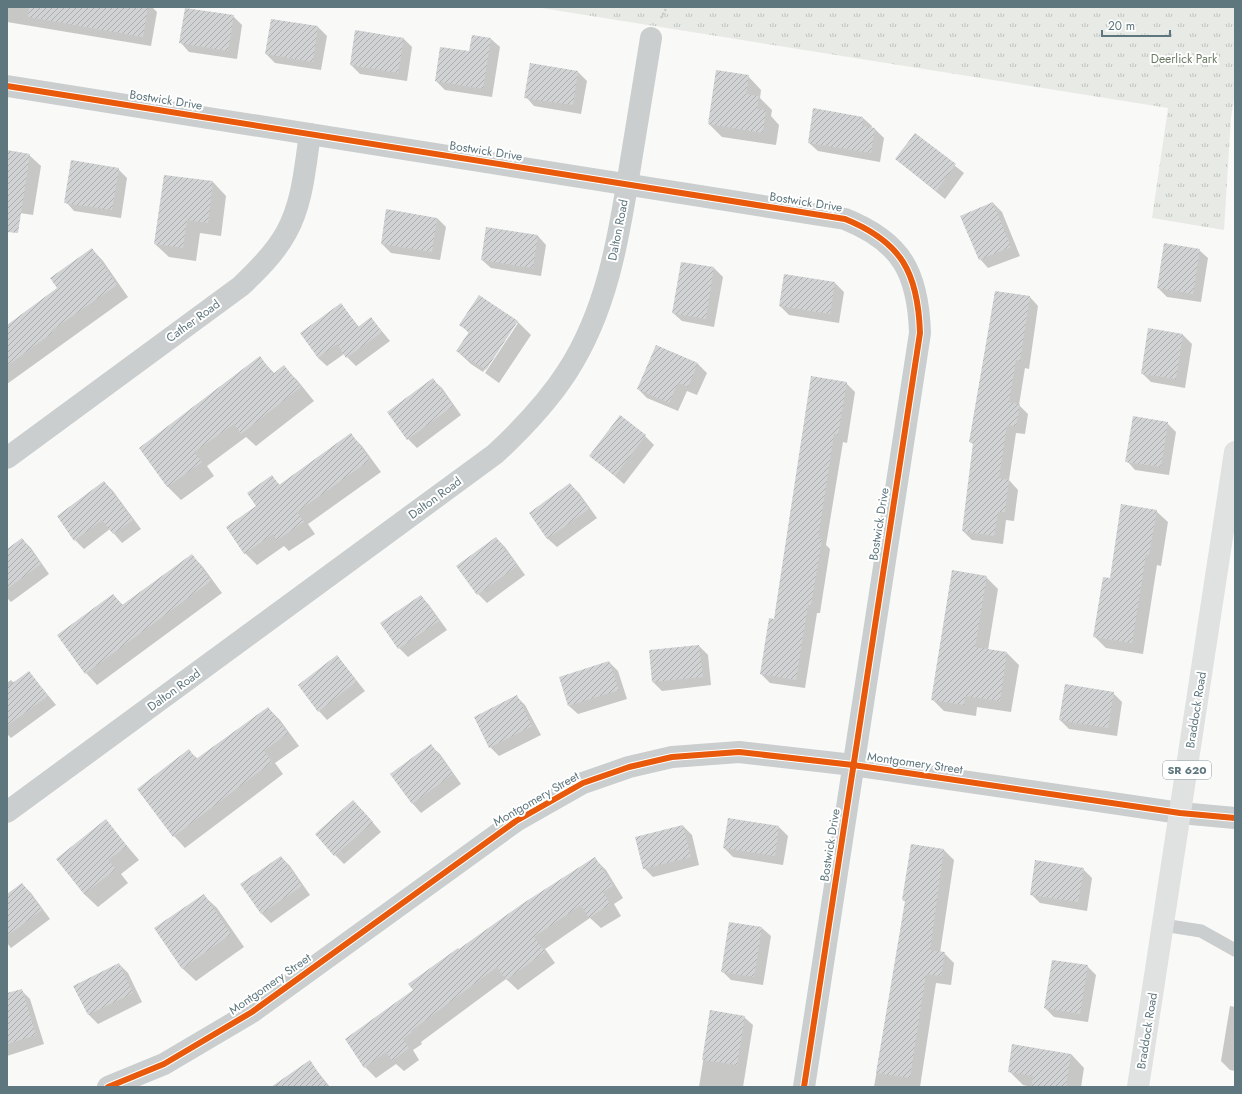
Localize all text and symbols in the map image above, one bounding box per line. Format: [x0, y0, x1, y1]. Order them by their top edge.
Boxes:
scale bar [1102, 12, 1170, 38]
text: 20 m [1108, 17, 1135, 35]
park label: Deerlick Park [1151, 50, 1218, 68]
street label: Bostwick Drive [128, 85, 204, 115]
street label: Bostwick Drive [448, 136, 524, 166]
street label: Bostwick Drive [768, 187, 844, 217]
street label: Dalton Road [603, 198, 633, 262]
street label: Cather Road [162, 295, 224, 347]
street label: Dalton Road [405, 473, 465, 523]
street label: Bostwick Drive [864, 486, 894, 562]
street label: Dalton Road [144, 665, 204, 715]
street label: Braddock Road [1181, 670, 1211, 750]
street label: Montgomery Street [866, 747, 964, 779]
road number: SR 620 [1163, 761, 1211, 779]
street label: Montgomery Street [490, 767, 582, 831]
street label: Bostwick Drive [815, 807, 845, 883]
street label: Montgomery Street [225, 949, 315, 1019]
street label: Braddock Road [1132, 991, 1162, 1071]

